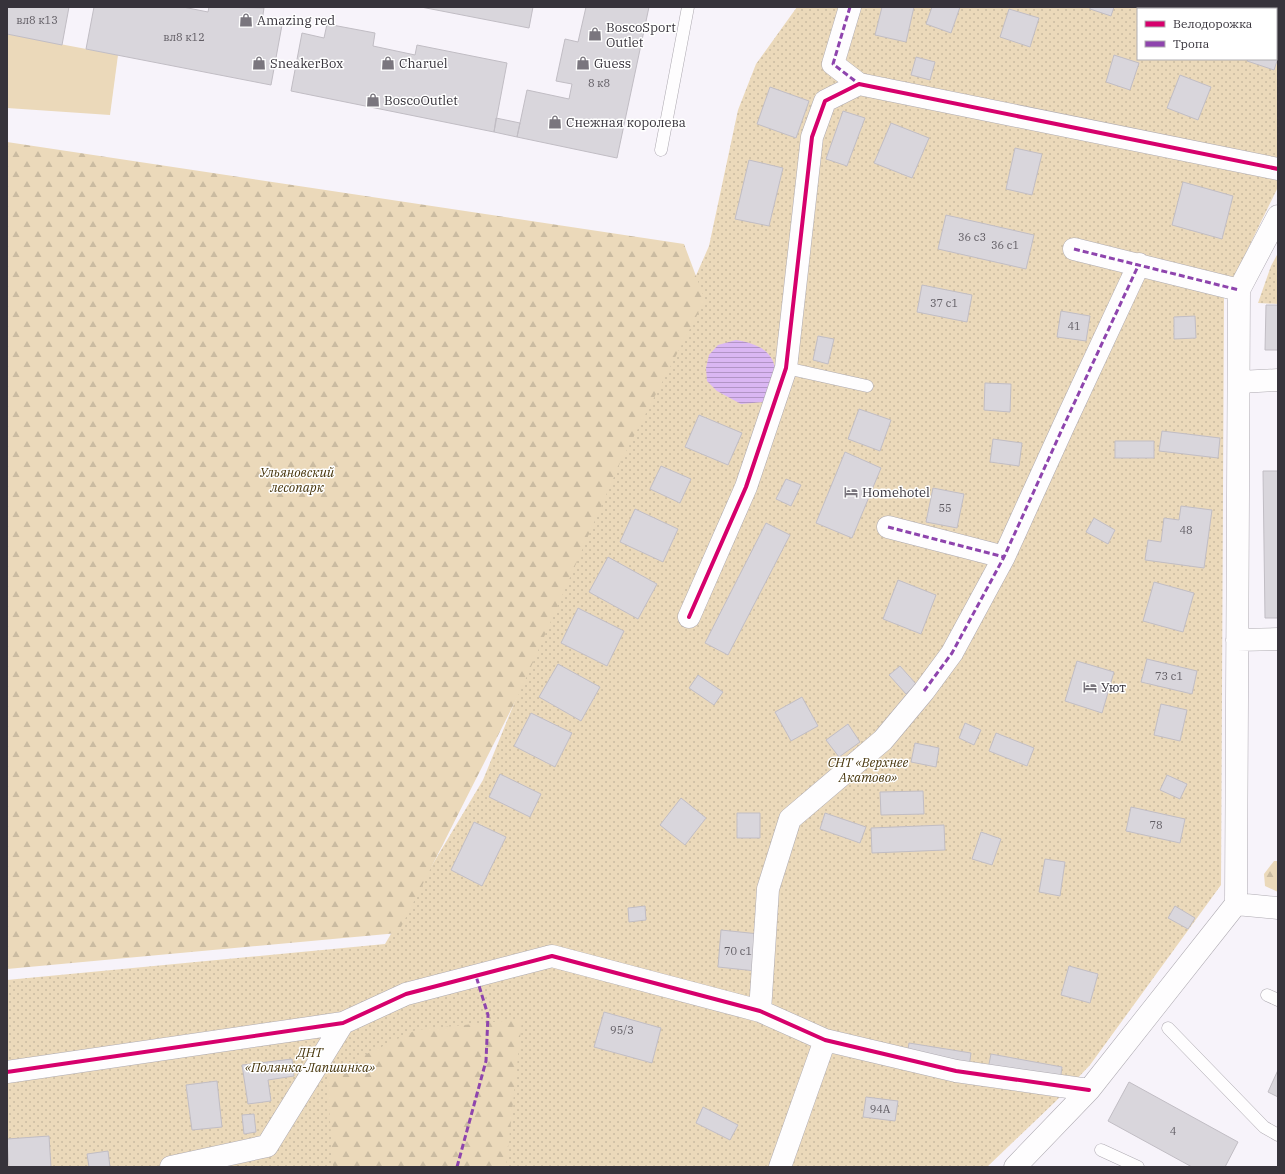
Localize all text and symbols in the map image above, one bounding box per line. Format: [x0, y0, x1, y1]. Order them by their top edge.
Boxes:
legend [1137, 8, 1277, 60]
shop icon: Amazing red [238, 12, 254, 28]
place label: Amazing red [257, 12, 335, 29]
house number: вл8 к13 [16, 13, 58, 27]
text: Велодорожка [1173, 16, 1253, 31]
place label: BoscoSport Outlet [606, 19, 676, 51]
shop icon: BoscoSport Outlet [587, 26, 603, 42]
house number: вл8 к12 [163, 30, 205, 44]
text: Тропа [1173, 36, 1210, 51]
shop icon: SneakerBox [251, 55, 267, 71]
place label: SneakerBox [270, 55, 343, 72]
shop icon: Charuel [380, 55, 396, 71]
place label: Charuel [399, 55, 448, 72]
shop icon: Guess [575, 55, 591, 71]
place label: Guess [594, 55, 631, 72]
house number: 8 к8 [588, 76, 610, 90]
shop icon: BoscoOutlet [365, 92, 381, 108]
place label: BoscoOutlet [384, 92, 458, 109]
shop icon: Снежная королева [547, 114, 563, 130]
place label: Снежная королева [566, 114, 686, 131]
house number: 36 с3 [958, 230, 986, 244]
house number: 36 с1 [991, 238, 1019, 252]
house number: 37 с1 [930, 296, 958, 310]
house number: 41 [1067, 319, 1081, 333]
park label: Ульяновский лесопарк [260, 464, 335, 496]
hotel icon: Homehotel [843, 484, 859, 500]
place label: Homehotel [862, 484, 930, 501]
house number: 55 [938, 501, 952, 515]
house number: 48 [1179, 523, 1193, 537]
house number: 73 с1 [1155, 669, 1183, 683]
hotel icon: Уют [1082, 679, 1098, 695]
place label: Уют [1101, 679, 1126, 696]
park label: СНТ «Верхнее Акатово» [828, 754, 909, 786]
house number: 78 [1149, 818, 1163, 832]
house number: 70 с1 [724, 944, 752, 958]
house number: 95/3 [610, 1023, 634, 1037]
park label: ДНТ «Полянка-Лапшинка» [245, 1044, 375, 1076]
house number: 94А [870, 1102, 891, 1116]
house number: 4 [1170, 1124, 1177, 1138]

